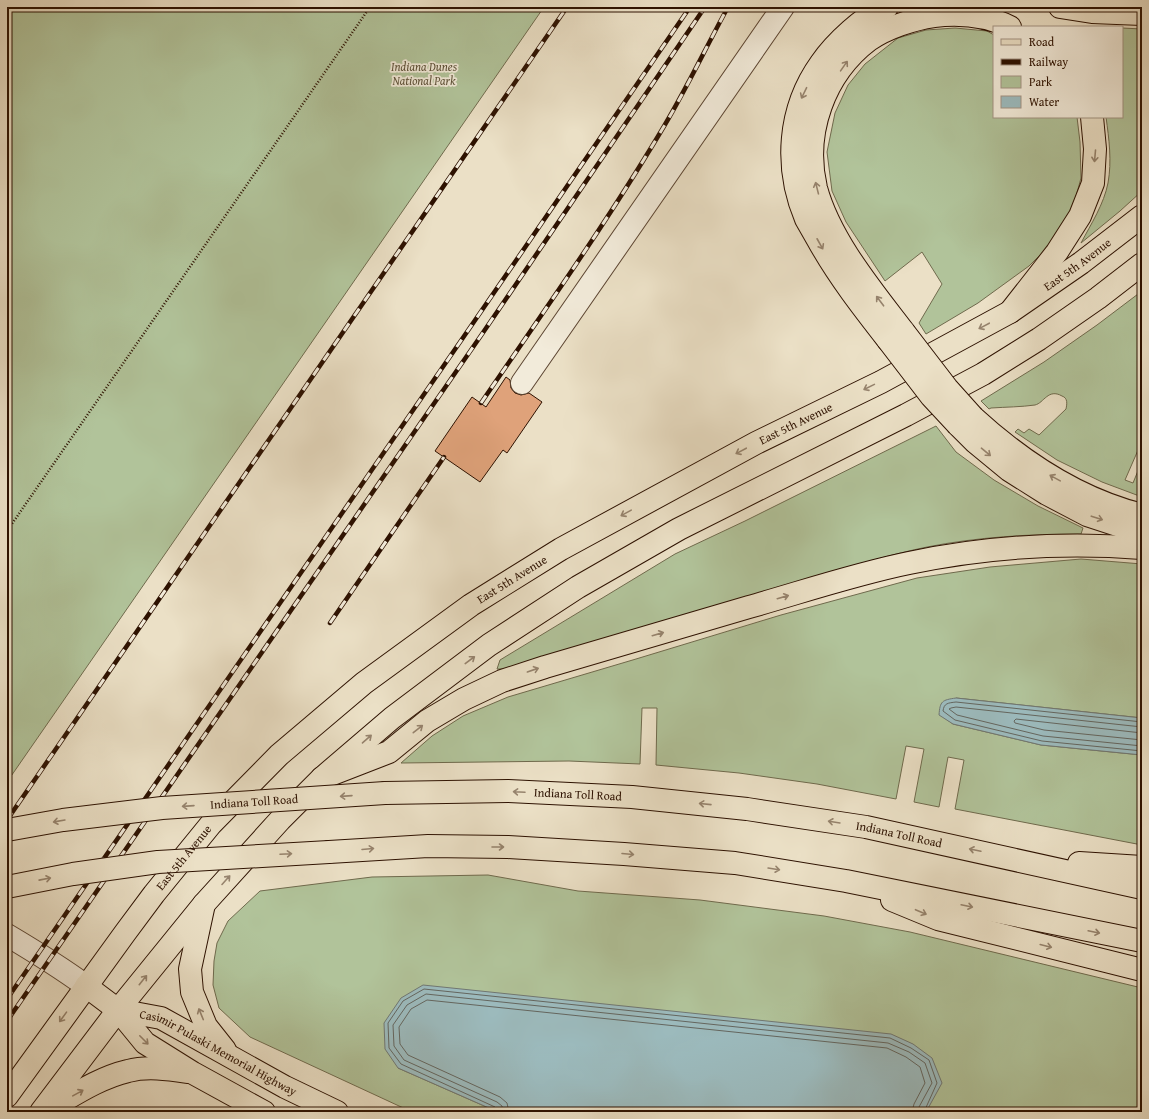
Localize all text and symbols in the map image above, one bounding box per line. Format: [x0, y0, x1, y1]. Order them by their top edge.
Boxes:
legend [993, 26, 1123, 118]
text: Road [1029, 33, 1055, 50]
text: Railway [1029, 53, 1068, 70]
park label: Indiana Dunes National Park [391, 58, 458, 89]
one-way arrow [839, 61, 848, 72]
text: Park [1029, 73, 1053, 90]
one-way arrow [800, 87, 807, 99]
text: Water [1029, 93, 1059, 110]
one-way arrow [1091, 149, 1098, 162]
one-way arrow [813, 182, 820, 195]
street label: East 5th Avenue [1040, 234, 1115, 294]
one-way arrow [817, 238, 824, 250]
one-way arrow [876, 295, 884, 306]
one-way arrow [978, 322, 990, 330]
one-way arrow [864, 384, 876, 391]
street label: East 5th Avenue [756, 398, 835, 448]
one-way arrow [981, 447, 991, 456]
one-way arrow [735, 448, 747, 456]
one-way arrow [1049, 474, 1061, 481]
one-way arrow [620, 510, 632, 517]
one-way arrow [1091, 515, 1104, 522]
street label: East 5th Avenue [473, 551, 550, 607]
one-way arrow [776, 593, 789, 600]
one-way arrow [651, 630, 664, 637]
one-way arrow [465, 655, 476, 664]
one-way arrow [527, 666, 539, 674]
one-way arrow [412, 725, 423, 733]
one-way arrow [362, 735, 373, 744]
street label: Indiana Toll Road [534, 783, 623, 805]
one-way arrow [513, 788, 526, 796]
street label: Indiana Toll Road [210, 790, 299, 813]
one-way arrow [340, 792, 353, 799]
one-way arrow [699, 801, 712, 808]
one-way arrow [182, 803, 195, 810]
one-way arrow [53, 817, 66, 825]
street label: Indiana Toll Road [855, 817, 945, 852]
one-way arrow [827, 818, 840, 826]
street label: East 5th Avenue [152, 821, 215, 893]
one-way arrow [491, 843, 504, 851]
one-way arrow [361, 846, 374, 853]
one-way arrow [969, 846, 982, 854]
one-way arrow [279, 851, 292, 858]
one-way arrow [621, 851, 634, 858]
one-way arrow [767, 865, 780, 873]
one-way arrow [38, 875, 51, 883]
one-way arrow [221, 875, 230, 885]
one-way arrow [960, 902, 973, 910]
one-way arrow [915, 909, 927, 917]
one-way arrow [1087, 928, 1100, 936]
one-way arrow [1040, 943, 1053, 950]
one-way arrow [138, 974, 147, 985]
street label: Casimir Pulaski Memorial Highway [138, 1005, 300, 1099]
one-way arrow [197, 1008, 205, 1020]
one-way arrow [59, 1012, 67, 1023]
one-way arrow [139, 1035, 148, 1045]
one-way arrow [72, 1089, 84, 1096]

